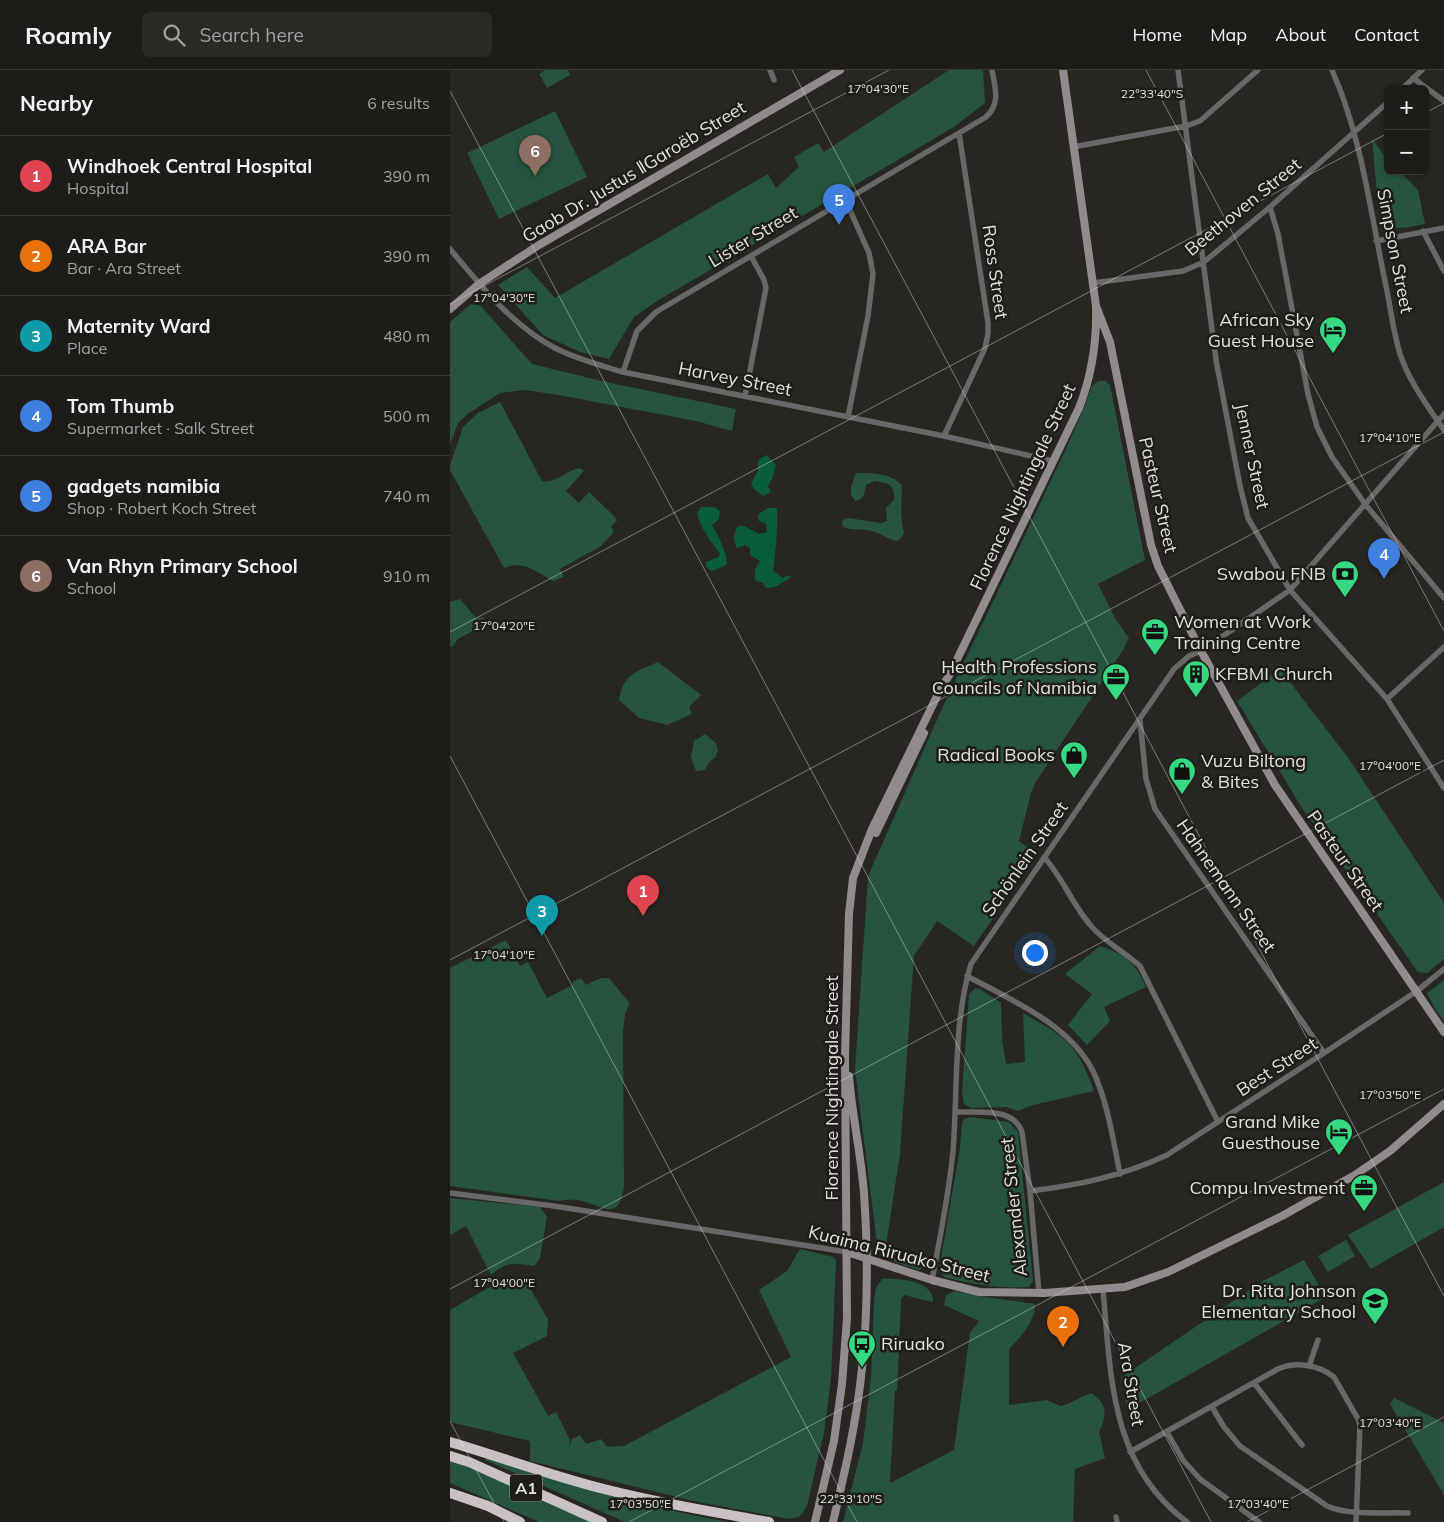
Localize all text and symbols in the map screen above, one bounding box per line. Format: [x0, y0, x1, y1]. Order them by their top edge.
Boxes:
search box [142, 12, 492, 57]
text: Roamly [25, 20, 112, 50]
icon: search [160, 21, 188, 49]
text: Search here [200, 23, 304, 47]
text: Home [1132, 23, 1182, 46]
text: Map [1210, 23, 1247, 46]
text: About [1275, 23, 1326, 46]
text: Contact [1354, 23, 1419, 46]
text: 17°04'30"E [847, 81, 909, 96]
map controls [1384, 85, 1429, 175]
button: + [1384, 85, 1429, 130]
text: 22°33'40"S [1121, 86, 1183, 101]
text: Nearby [20, 90, 93, 116]
text: 6 results [367, 93, 430, 113]
street label: Gaob Dr. Justus ǁGaroëb Street [518, 96, 750, 248]
button: − [1384, 130, 1429, 175]
pin: 6 [519, 135, 551, 176]
street label: Beethoven Street [1180, 153, 1306, 261]
text: Windhoek Central Hospital [67, 154, 312, 178]
text: 1 [31, 166, 41, 186]
text: 390 m [383, 166, 430, 186]
text: Hospital [67, 178, 129, 198]
pin: 5 [823, 184, 855, 225]
street label: Simpson Street [1372, 187, 1419, 315]
street label: Lister Street [704, 201, 802, 272]
street label: Ross Street [978, 223, 1013, 320]
text: ARA Bar [67, 234, 146, 258]
text: 2 [31, 246, 41, 266]
text: 390 m [383, 246, 430, 266]
text: Bar · Ara Street [67, 258, 181, 278]
text: 17°04'30"E [473, 290, 535, 305]
place label: African Sky Guest House [1208, 308, 1314, 352]
text: Maternity Ward [67, 314, 211, 338]
hotel icon: African Sky Guest House [1318, 315, 1348, 354]
text: 3 [31, 326, 41, 346]
text: 480 m [383, 326, 430, 346]
text: Place [67, 338, 107, 358]
street label: Harvey Street [677, 356, 794, 401]
street label: Florence Nightingale Street [965, 380, 1081, 594]
text: Tom Thumb [67, 394, 174, 418]
street label: Jenner Street [1230, 401, 1275, 511]
text: 4 [31, 406, 41, 426]
text: 500 m [383, 406, 430, 426]
text: Supermarket · Salk Street [67, 418, 254, 438]
text: 17°04'10"E [1359, 430, 1421, 445]
street label: Pasteur Street [1134, 435, 1183, 555]
text: gadgets namibia [67, 474, 220, 498]
text: 5 [31, 486, 41, 506]
text: 740 m [383, 486, 430, 506]
text: Shop · Robert Koch Street [67, 498, 256, 518]
pin: 4 [1368, 538, 1400, 579]
text: Van Rhyn Primary School [67, 554, 298, 578]
bank icon: Swabou FNB [1330, 559, 1360, 598]
place label: Swabou FNB [1217, 562, 1326, 585]
text: 6 [31, 566, 41, 586]
text: 910 m [383, 566, 430, 586]
text: School [67, 578, 116, 598]
place label: Women at Work Training Centre [1174, 610, 1312, 654]
office icon: Women at Work Training Centre [1140, 617, 1170, 656]
text: 17°04'20"E [473, 618, 535, 633]
place label: Health Professions Councils of Namibia [932, 655, 1097, 699]
building icon: KFBMI Church [1181, 659, 1211, 698]
office icon: Health Professions Councils of Namibia [1101, 662, 1131, 701]
place label: KFBMI Church [1215, 662, 1333, 685]
shop icon: Radical Books [1059, 740, 1089, 779]
place label: Radical Books [937, 743, 1055, 766]
place label: Vuzu Biltong & Bites [1201, 749, 1306, 793]
shop icon: Vuzu Biltong & Bites [1167, 756, 1197, 795]
text: 17°04'00"E [1359, 758, 1421, 773]
street label: Schönlein Street [976, 797, 1073, 921]
street label: Pasteur Street [1302, 806, 1389, 916]
street label: Hahnemann Street [1172, 815, 1281, 957]
pin: 1 [627, 875, 659, 916]
pin: 3 [526, 895, 558, 936]
your location [1022, 940, 1048, 966]
text: 17°04'10"E [473, 947, 535, 962]
street label: Florence Nightingale Street [820, 975, 843, 1201]
street label: Best Street [1232, 1032, 1321, 1101]
text: 17°03'50"E [1359, 1087, 1421, 1102]
place label: Grand Mike Guesthouse [1222, 1110, 1320, 1154]
hotel icon: Grand Mike Guesthouse [1324, 1117, 1354, 1156]
street label: Alexander Street [995, 1136, 1032, 1278]
office icon: Compu Investment [1349, 1173, 1379, 1212]
place label: Compu Investment [1189, 1176, 1345, 1199]
street label: Kuaima Riruako Street [806, 1220, 992, 1287]
text: 17°04'00"E [473, 1275, 535, 1290]
place label: Dr. Rita Johnson Elementary School [1201, 1279, 1356, 1323]
school or university icon: Dr. Rita Johnson Elementary School [1360, 1286, 1390, 1325]
pin: 2 [1047, 1306, 1079, 1347]
bus stop icon: Riruako [847, 1329, 877, 1368]
place label: Riruako [881, 1332, 945, 1355]
street label: Ara Street [1113, 1340, 1150, 1428]
text: 17°03'40"E [1359, 1415, 1421, 1430]
road number: A1 [510, 1475, 542, 1502]
text: 22°33'10"S [820, 1491, 882, 1506]
text: 17°03'50"E [609, 1496, 671, 1511]
text: 17°03'40"E [1227, 1496, 1289, 1511]

